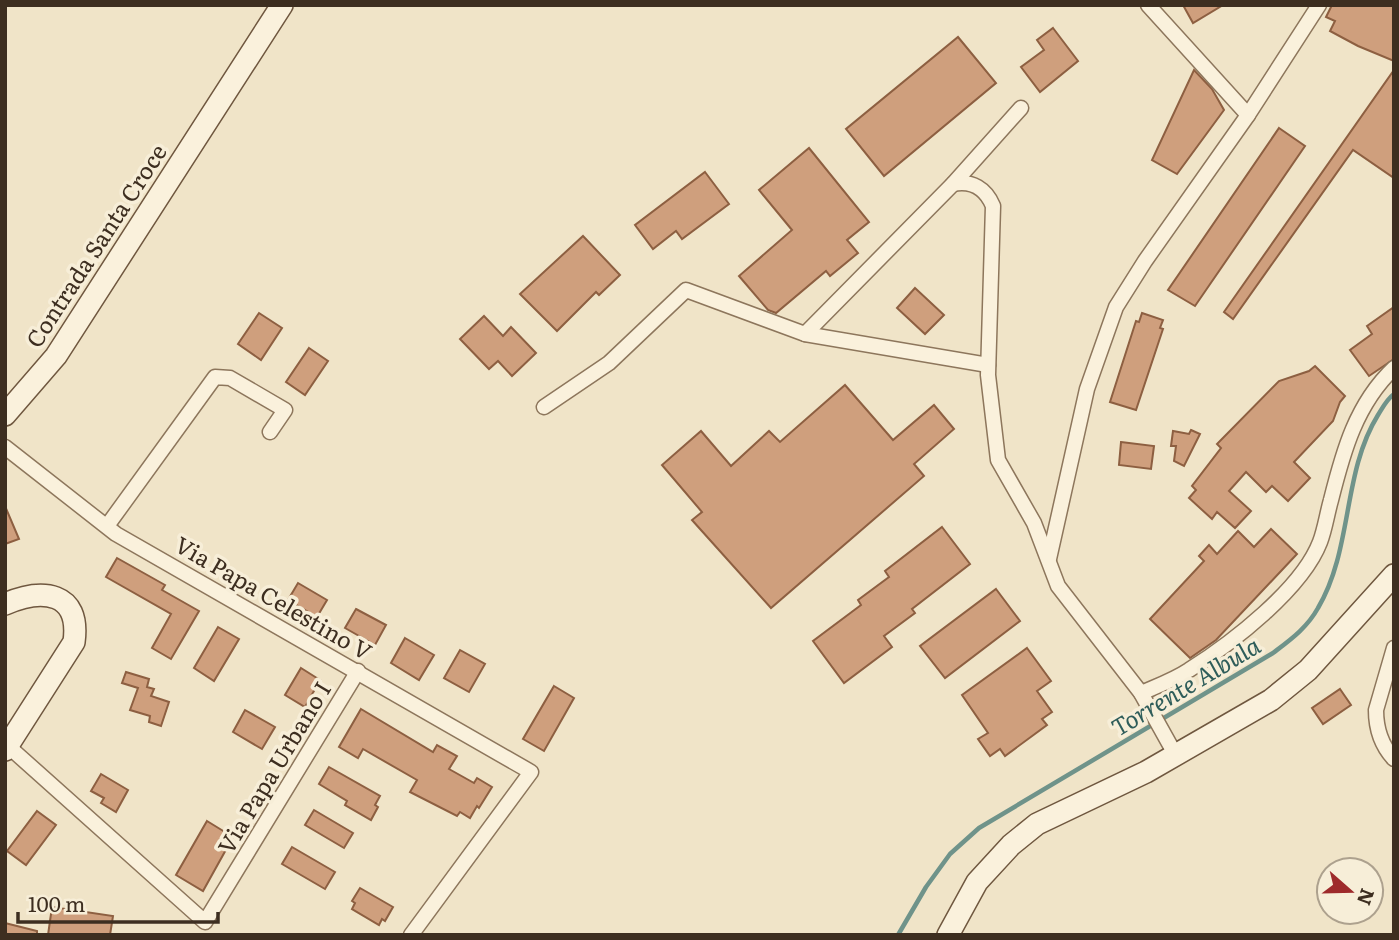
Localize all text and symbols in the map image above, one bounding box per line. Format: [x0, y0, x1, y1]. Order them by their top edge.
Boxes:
street label: Contrada Santa Croce [16, 136, 174, 354]
street label: Via Papa Celestino V [169, 527, 379, 667]
water label: Torrente Albula [1104, 627, 1266, 743]
street label: Via Papa Urbano I [208, 674, 338, 860]
north arrow [1315, 856, 1385, 926]
scale bar [18, 880, 217, 924]
text: N [1351, 885, 1383, 909]
text: 100 m [28, 887, 85, 918]

